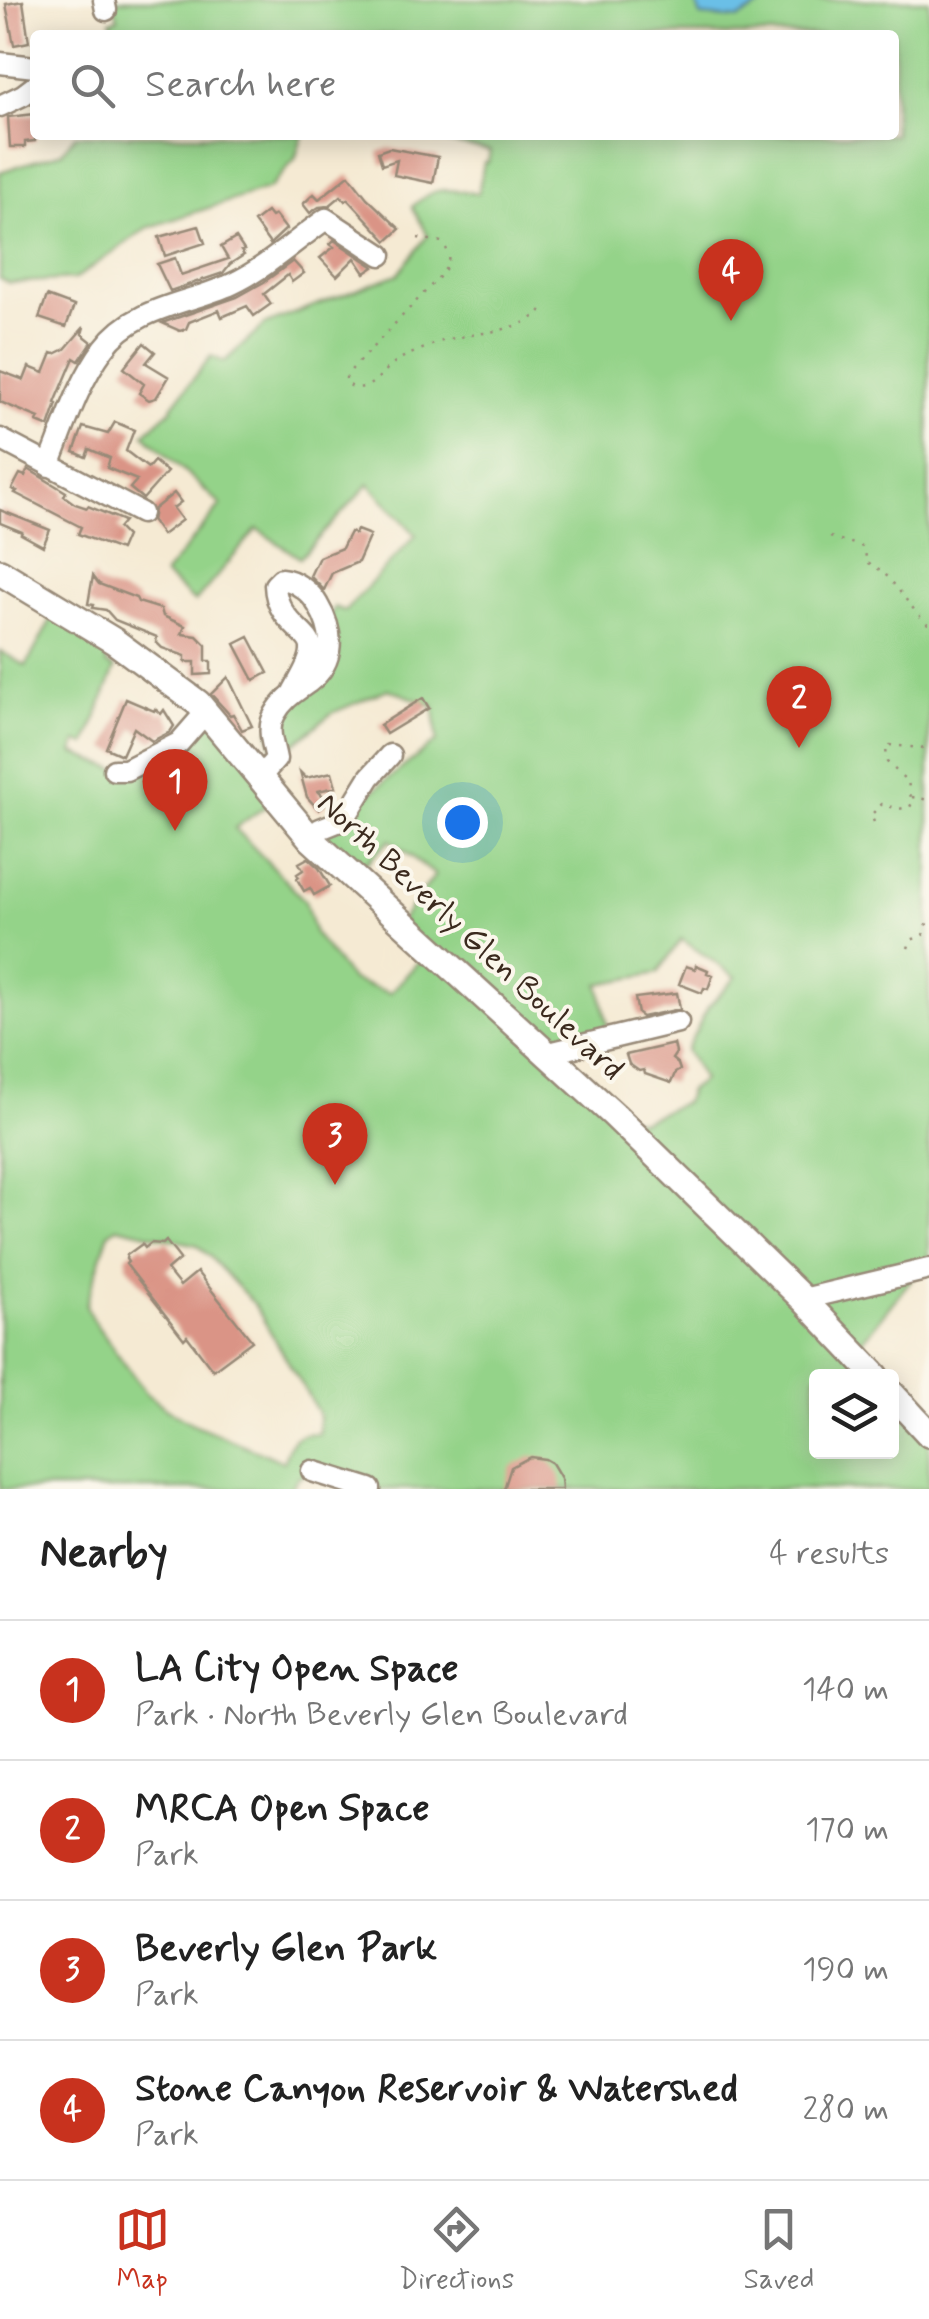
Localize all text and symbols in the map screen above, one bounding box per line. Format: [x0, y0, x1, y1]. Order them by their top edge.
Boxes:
search box [30, 30, 899, 140]
icon: search [65, 58, 120, 113]
text: Search here [145, 61, 336, 110]
pin: 4 [698, 238, 764, 321]
pin: 2 [766, 666, 832, 748]
pin: 1 [142, 748, 208, 831]
street label: North Beverly Glen Boulevard [308, 784, 632, 1090]
your location [437, 797, 488, 848]
pin: 3 [302, 1102, 368, 1185]
map controls [809, 1369, 899, 1459]
button: layers [809, 1369, 899, 1459]
text: Nearby [40, 1527, 168, 1582]
text: 4 results [769, 1533, 889, 1575]
text: LA City Open Space [135, 1645, 459, 1694]
text: 1 [65, 1669, 80, 1711]
text: 140 m [802, 1669, 889, 1711]
text: Park · North Beverly Glen Boulevard [135, 1694, 628, 1736]
text: MRCA Open Space [135, 1785, 430, 1834]
text: 2 [65, 1809, 80, 1851]
text: 170 m [805, 1809, 889, 1851]
text: Park [135, 1834, 199, 1876]
text: Beverly Glen Park [135, 1925, 437, 1974]
text: 3 [65, 1949, 80, 1991]
text: 190 m [802, 1949, 889, 1991]
text: Park [135, 1974, 199, 2016]
text: Stone Canyon Reservoir & Watershed [135, 2065, 738, 2114]
text: 4 [63, 2089, 82, 2131]
text: 280 m [802, 2089, 889, 2131]
text: Park [135, 2114, 199, 2156]
tab: Map [115, 2202, 170, 2299]
tab: Directions [399, 2202, 514, 2299]
tab: Saved [744, 2202, 814, 2299]

